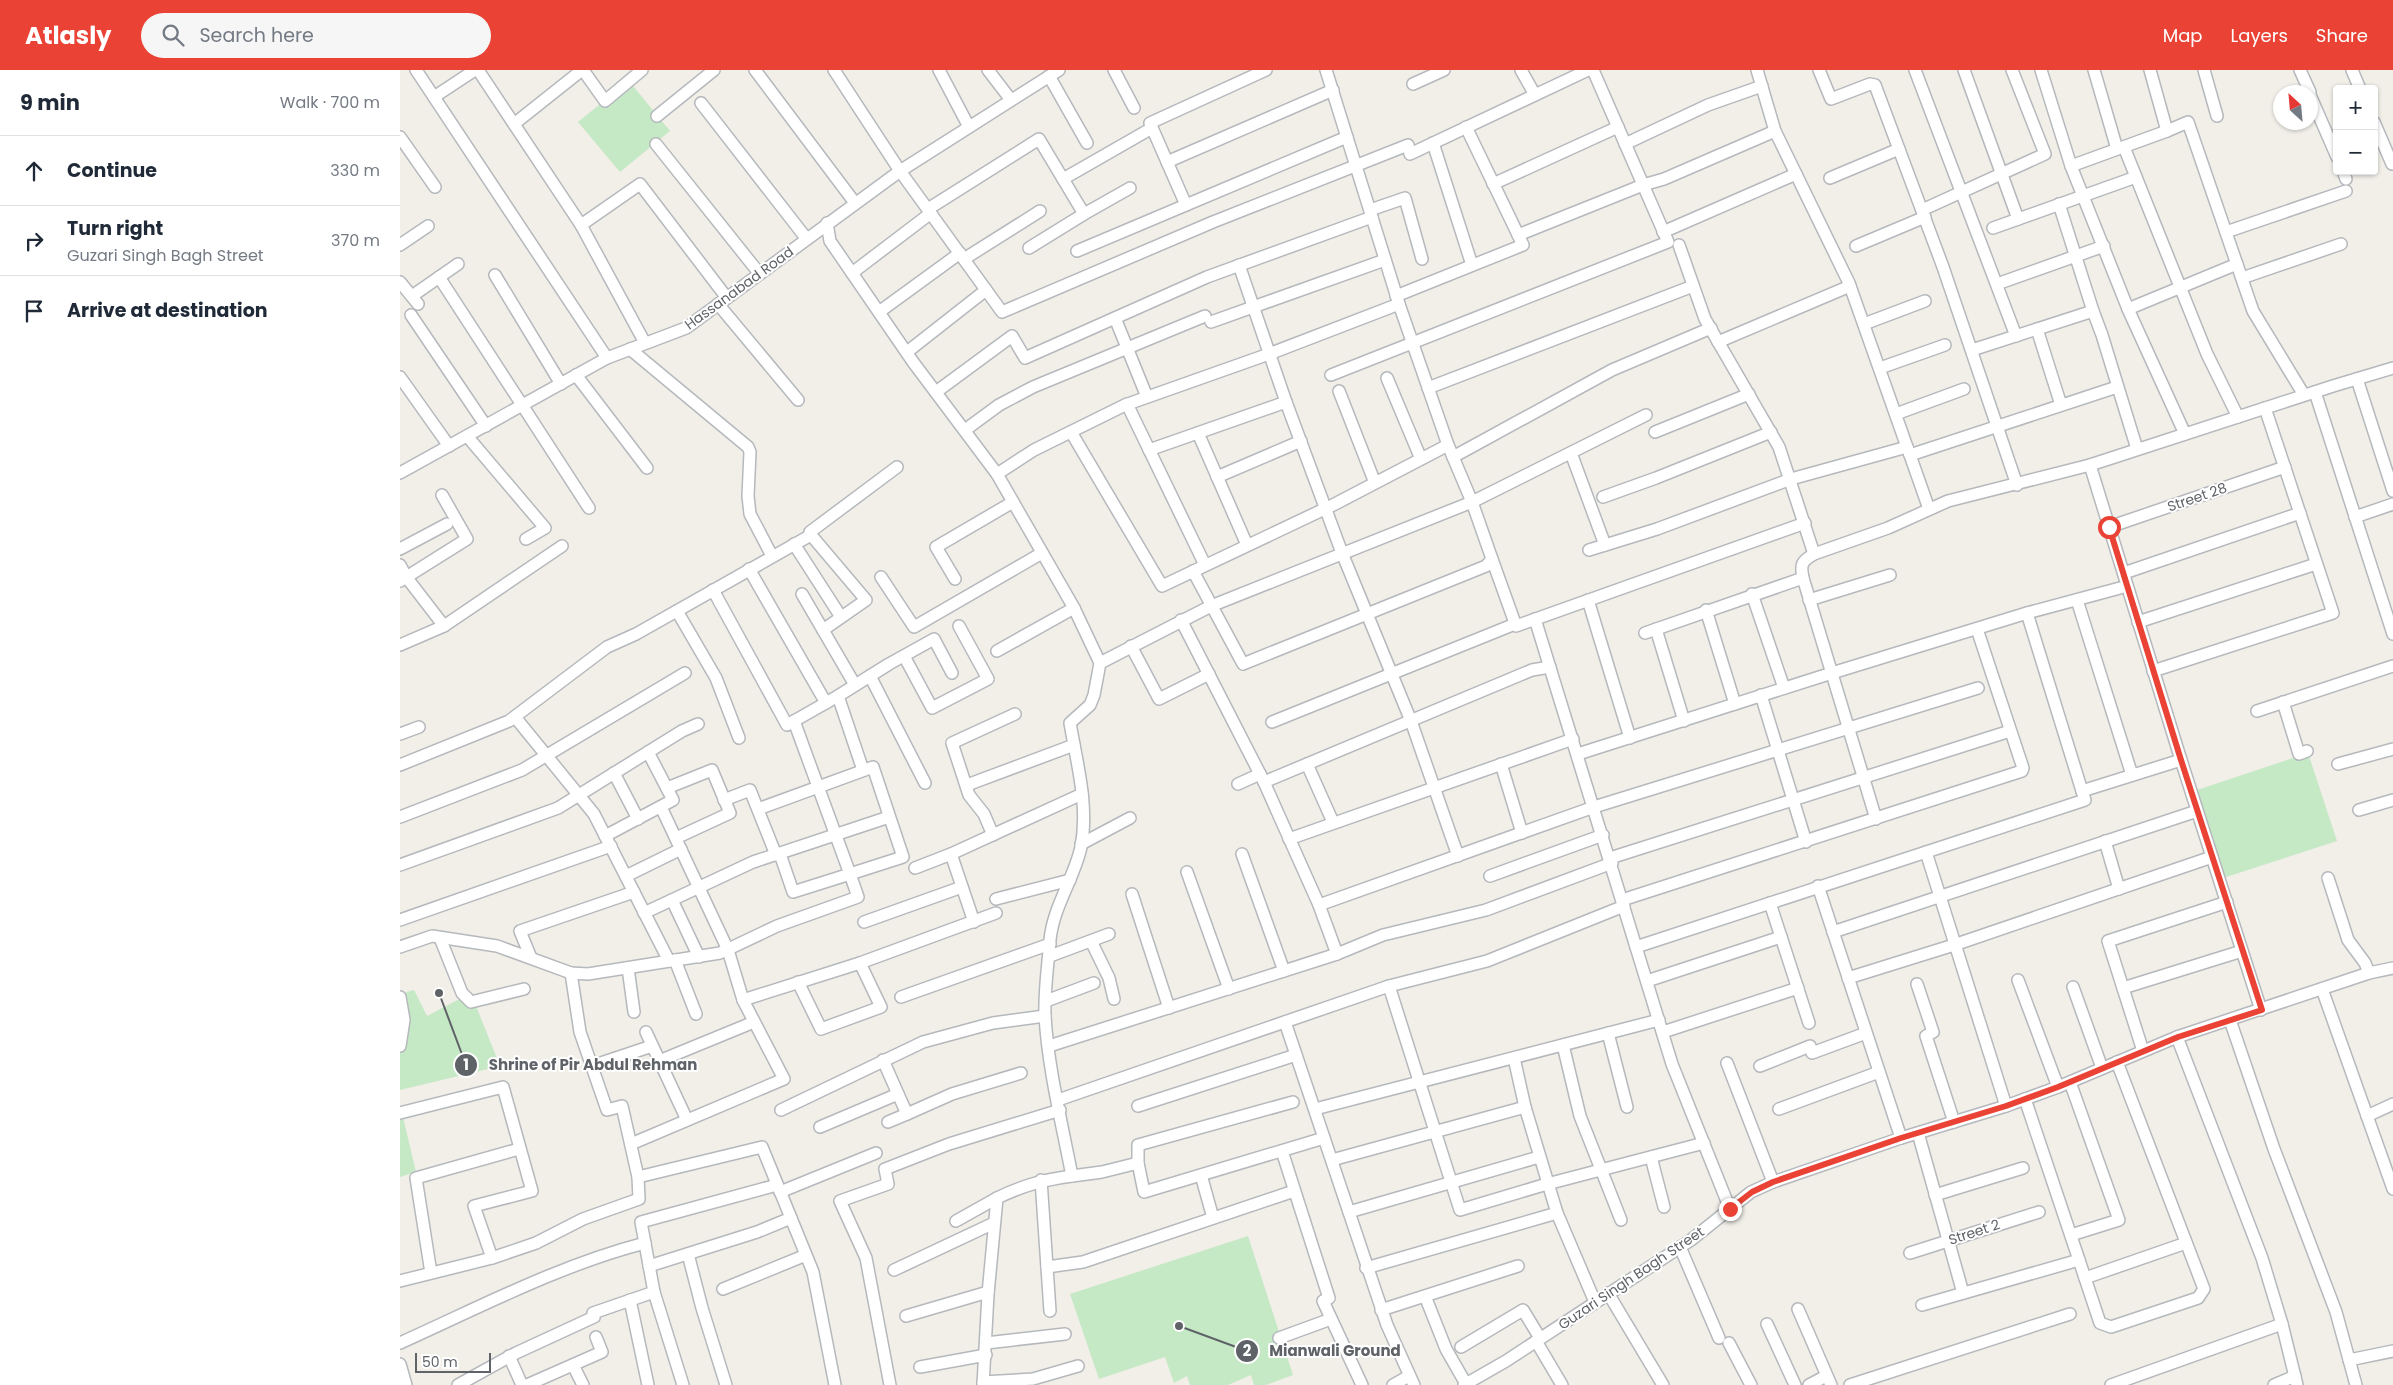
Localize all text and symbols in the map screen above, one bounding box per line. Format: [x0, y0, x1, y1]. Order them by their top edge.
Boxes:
search box [141, 13, 491, 58]
text: Atlasly [25, 19, 111, 52]
icon: search [159, 21, 187, 49]
text: Search here [199, 22, 314, 49]
text: Map [2163, 23, 2203, 48]
text: Layers [2231, 23, 2288, 48]
text: Share [2316, 23, 2368, 48]
north arrow [2273, 85, 2318, 130]
map controls [2333, 85, 2378, 175]
button: + [2333, 85, 2378, 130]
text: 9 min [20, 88, 80, 117]
text: Walk · 700 m [280, 91, 380, 114]
button: − [2333, 130, 2378, 175]
icon: ahead [20, 157, 48, 185]
text: Continue [67, 157, 157, 184]
text: 330 m [330, 159, 380, 182]
text: Turn right [67, 215, 163, 242]
icon: right [20, 227, 48, 255]
text: 370 m [331, 229, 380, 252]
street label: Hassanabad Road [680, 242, 798, 334]
text: Guzari Singh Bagh Street [67, 244, 264, 267]
icon: arrive [20, 297, 48, 325]
text: Arrive at destination [67, 297, 268, 324]
street label: Street 28 [2165, 477, 2230, 516]
route start [2098, 516, 2121, 539]
callout: Shrine of Pir Abdul Rehman [453, 1050, 707, 1080]
text: 1 [463, 1054, 469, 1075]
text: Shrine of Pir Abdul Rehman [489, 1054, 697, 1075]
route end [1719, 1198, 1742, 1221]
street label: Street 2 [1946, 1214, 2002, 1250]
street label: Guzari Singh Bagh Street [1554, 1222, 1708, 1334]
callout: Mianwali Ground [1234, 1336, 1411, 1366]
text: 2 [1243, 1340, 1252, 1361]
text: Mianwali Ground [1269, 1340, 1401, 1361]
scale bar [415, 1350, 491, 1373]
text: 50 m [422, 1352, 458, 1372]

